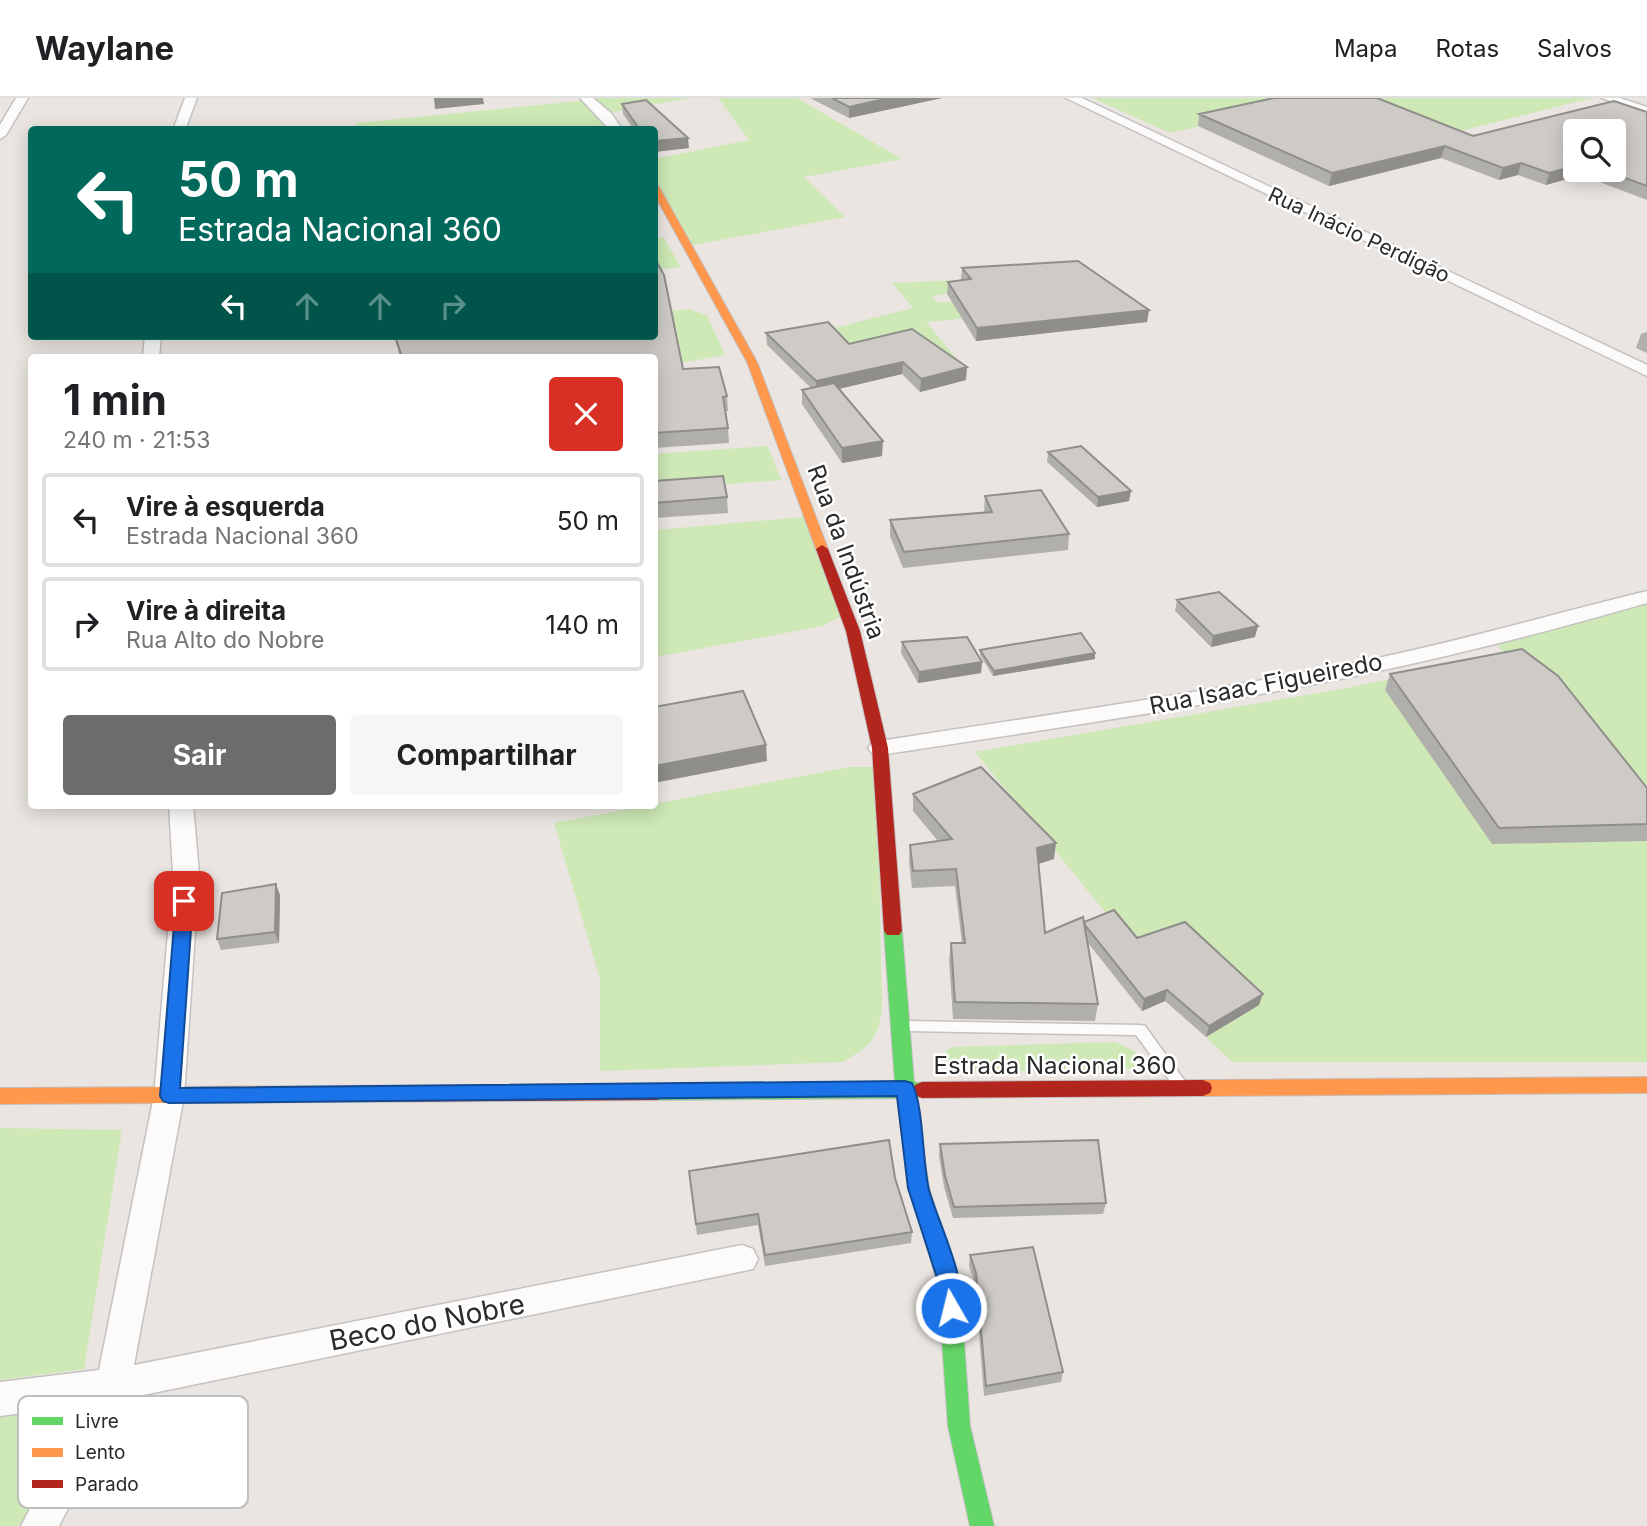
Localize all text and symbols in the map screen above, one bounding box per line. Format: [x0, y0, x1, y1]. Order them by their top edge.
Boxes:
text: Waylane [35, 28, 174, 68]
text: Mapa [1334, 34, 1398, 63]
text: Rotas [1436, 34, 1499, 63]
text: Salvos [1537, 34, 1612, 63]
map controls [1563, 119, 1626, 182]
button: search [1563, 119, 1626, 182]
text: 50 m [178, 150, 299, 209]
icon: left [63, 154, 154, 245]
street label: Rua Inácio Perdigão [1264, 182, 1454, 288]
text: Estrada Nacional 360 [178, 210, 502, 249]
icon: left [215, 287, 253, 325]
icon: ahead [288, 287, 326, 325]
icon: ahead [361, 287, 399, 325]
icon: right [434, 287, 472, 325]
text: 1 min [63, 374, 167, 425]
button: close [549, 377, 623, 451]
text: 240 m · 21:53 [63, 426, 210, 454]
street label: Rua da Indústria [801, 461, 891, 643]
text: Vire à esquerda [126, 491, 325, 522]
icon: left [67, 501, 105, 539]
text: 50 m [557, 505, 619, 536]
text: Estrada Nacional 360 [126, 522, 359, 550]
text: Vire à direita [126, 595, 286, 626]
icon: right [67, 605, 105, 643]
text: 140 m [545, 609, 619, 640]
text: Rua Alto do Nobre [126, 626, 324, 654]
street label: Rua Isaac Figueiredo [1147, 647, 1385, 720]
button: Sair [63, 715, 336, 795]
button: Compartilhar [350, 715, 623, 795]
pin [154, 871, 214, 931]
icon: arrive [165, 882, 203, 920]
street label: Estrada Nacional 360 [934, 1051, 1176, 1080]
position arrow [914, 1271, 988, 1345]
street label: Beco do Nobre [326, 1286, 528, 1358]
legend [18, 1396, 248, 1508]
text: Livre [75, 1410, 119, 1433]
text: Lento [75, 1441, 125, 1464]
text: Parado [75, 1473, 139, 1496]

